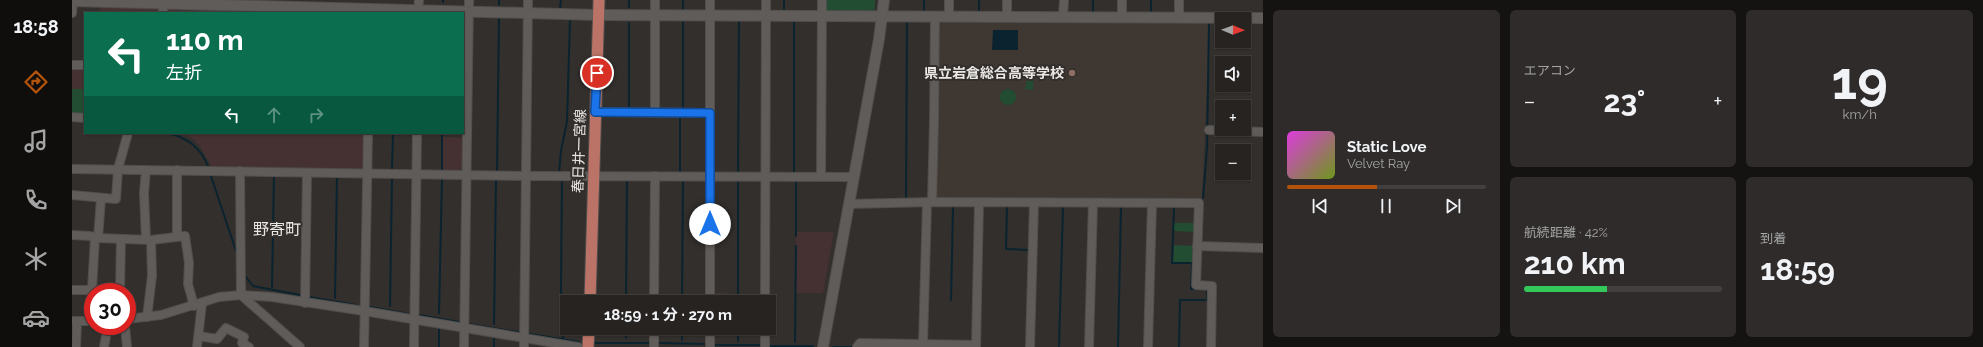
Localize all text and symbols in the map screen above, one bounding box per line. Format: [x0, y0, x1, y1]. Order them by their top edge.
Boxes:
north arrow [1215, 12, 1251, 48]
map controls [1215, 12, 1251, 180]
text: 18:58 [13, 16, 59, 37]
text: 110 m [166, 24, 244, 57]
icon: left [100, 28, 152, 80]
text: 19 [1832, 50, 1888, 111]
pin [580, 56, 614, 90]
button: sound [1215, 56, 1251, 92]
text: 左折 [166, 62, 202, 83]
icon: arrive [586, 62, 608, 84]
text: エアコン [1524, 63, 1576, 78]
place label: 県立岩倉総合高等学校 [924, 65, 1064, 81]
icon: directions [22, 68, 50, 96]
marker: 県立岩倉総合高等学校 [1067, 68, 1077, 78]
text: 23° [1603, 84, 1645, 119]
text: − [1524, 88, 1536, 114]
text: + [1713, 88, 1722, 114]
button: + [1215, 100, 1251, 136]
icon: left [221, 104, 243, 126]
icon: ahead [263, 104, 285, 126]
icon: right [305, 104, 327, 126]
text: km/h [1843, 107, 1877, 122]
street label: 春日井一宮線 [570, 109, 588, 193]
icon: music [22, 127, 50, 155]
text: Static Love [1347, 138, 1426, 156]
button: − [1215, 144, 1251, 180]
text: Velvet Ray [1347, 156, 1410, 171]
icon: phone [22, 186, 50, 214]
icon: previous [1309, 195, 1331, 217]
icon: pause [1375, 195, 1397, 217]
icon: next [1442, 195, 1464, 217]
position arrow [689, 203, 731, 245]
district label: 野寄町 [253, 220, 301, 239]
text: 航続距離 · 42% [1524, 225, 1608, 240]
text: 到着 [1760, 231, 1786, 246]
icon: climate [22, 245, 50, 273]
text: 210 km [1524, 246, 1626, 281]
text: 18:59 [1760, 252, 1835, 287]
speed limit sign: 30 [84, 283, 136, 335]
icon: car [22, 304, 50, 332]
text: 18:59 · 1 分 · 270 m [604, 306, 732, 324]

